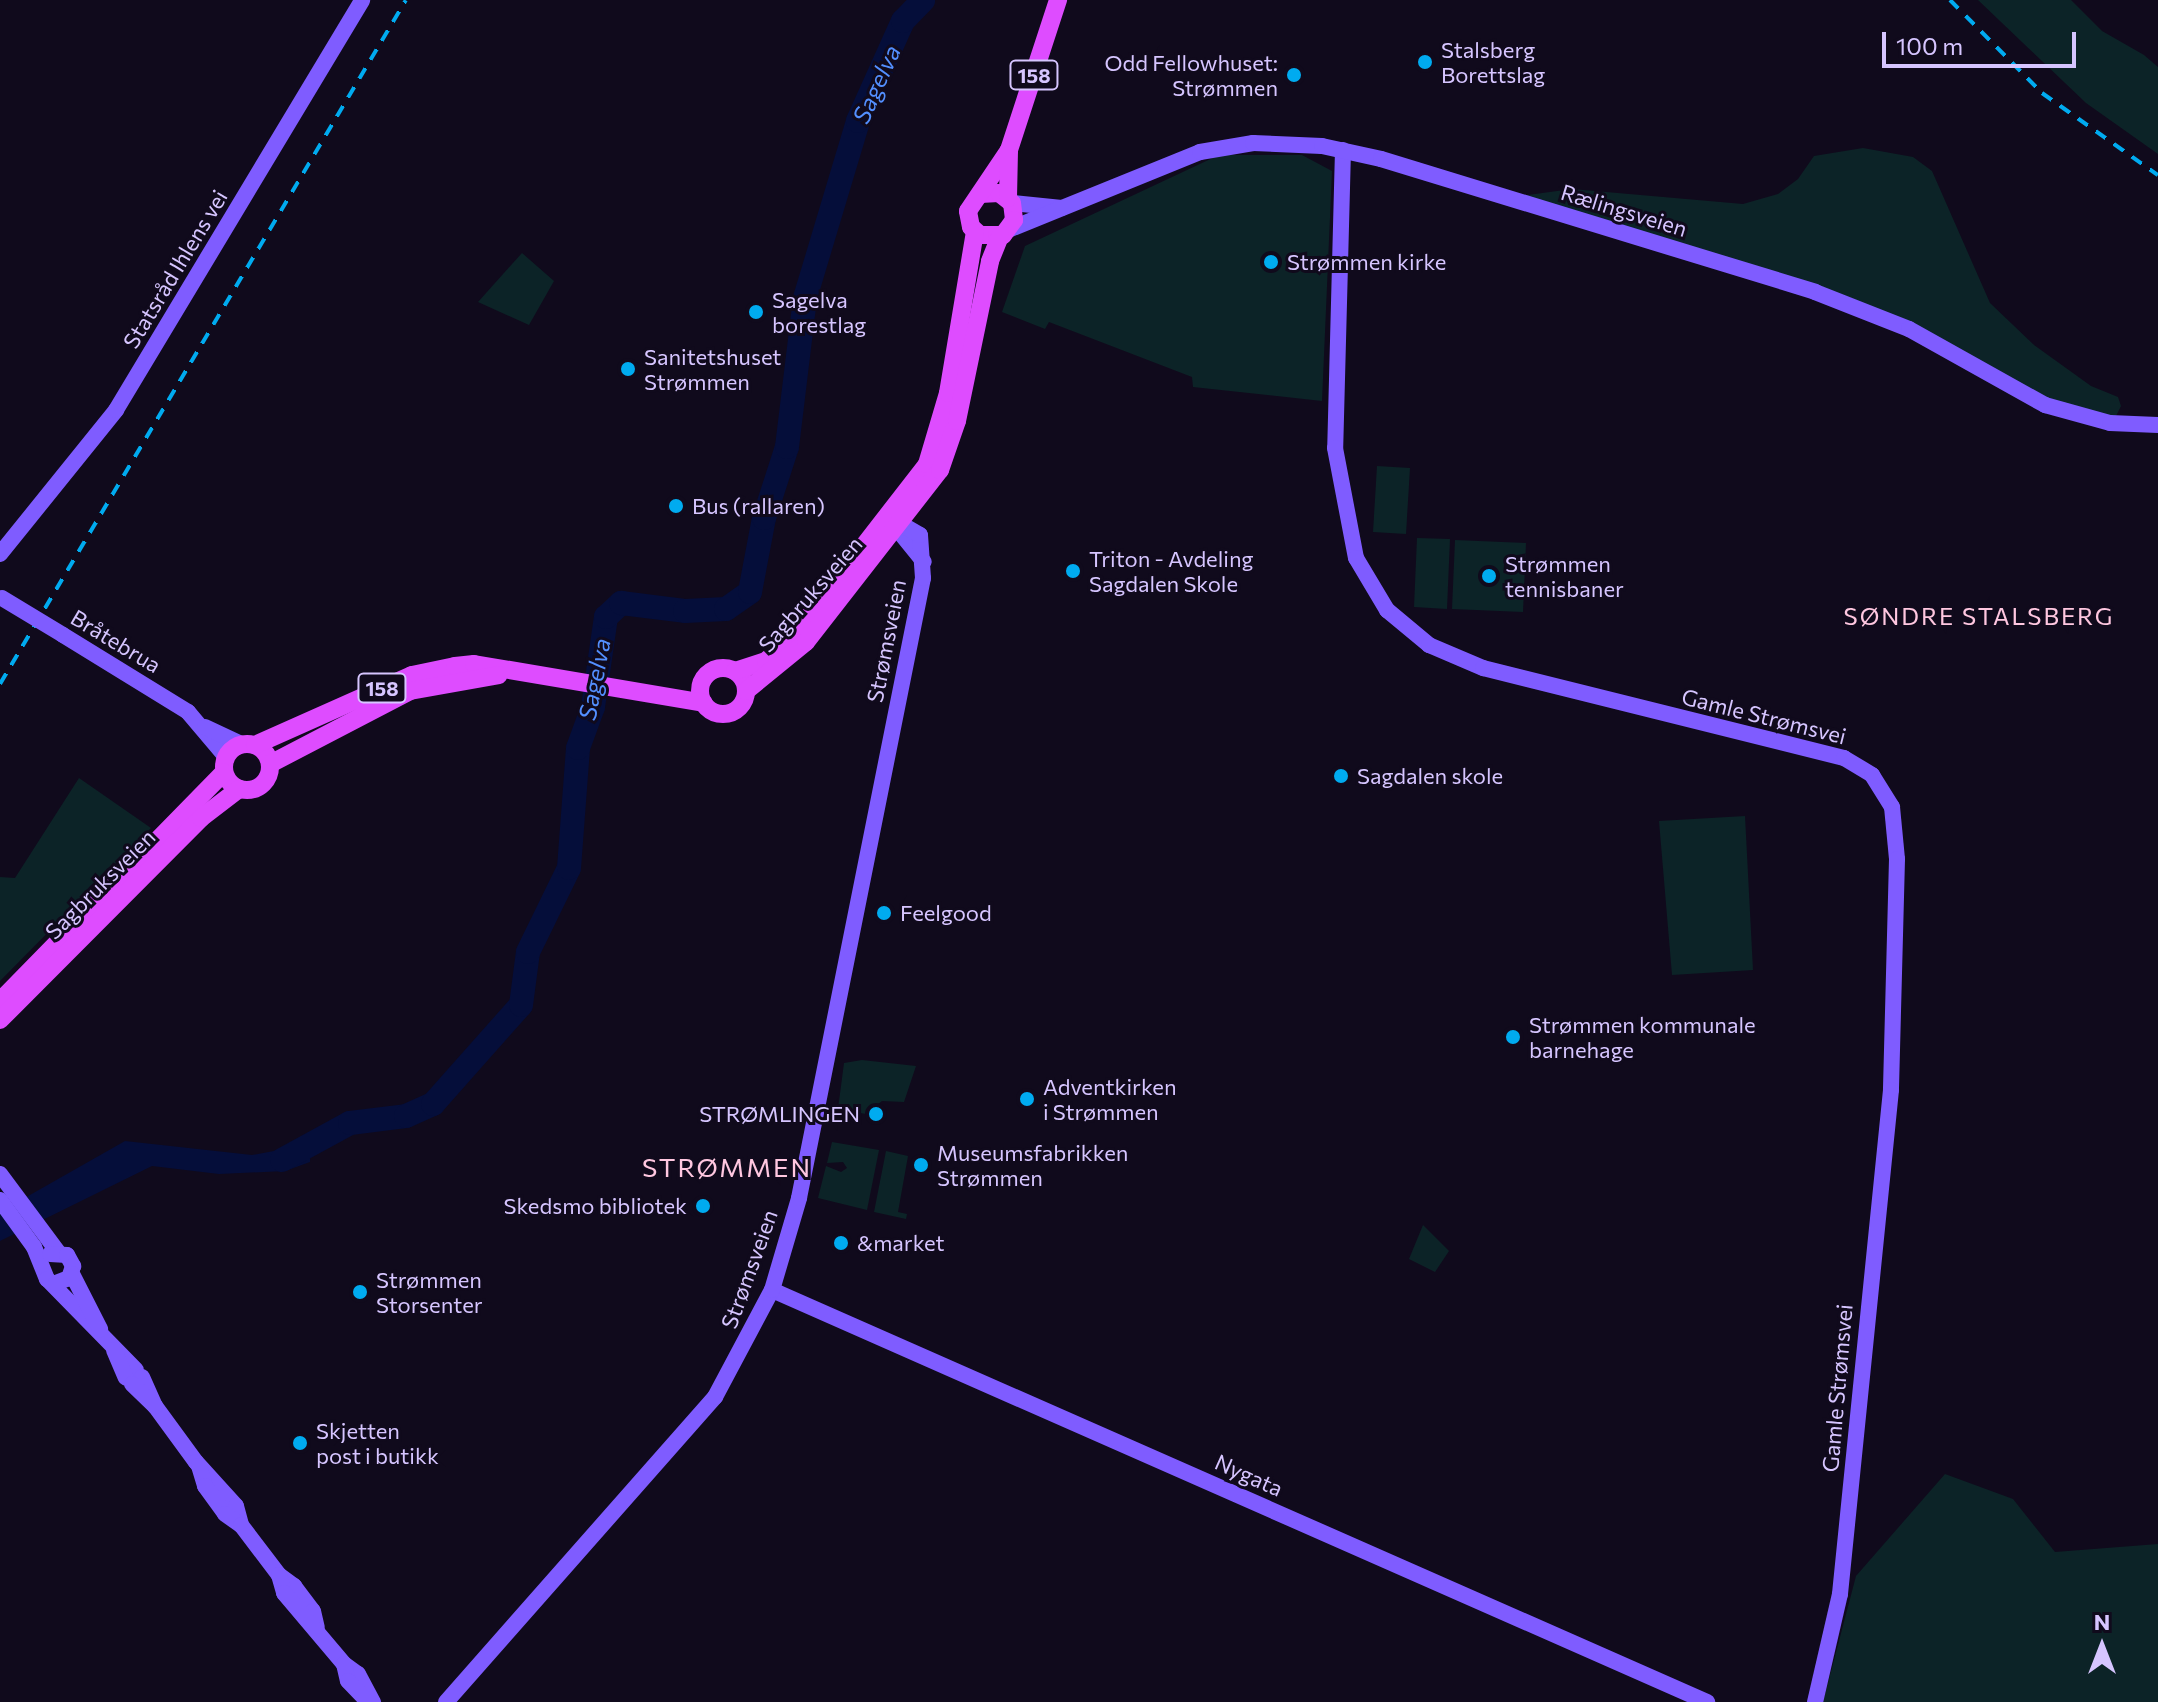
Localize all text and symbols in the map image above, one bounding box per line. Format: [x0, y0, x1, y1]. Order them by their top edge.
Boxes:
scale bar [1886, 16, 2080, 66]
text: 100 m [1896, 31, 1963, 60]
place label: Stalsberg Borettslag [1441, 36, 1545, 88]
water label: Sagelva [846, 40, 906, 128]
place label: Odd Fellowhuset: Strømmen [1105, 49, 1278, 100]
marker: Stalsberg Borettslag [1416, 53, 1434, 71]
road number: 158 [1008, 59, 1060, 91]
marker: Odd Fellowhuset: Strømmen [1285, 66, 1303, 84]
street label: Rælingsveien [1558, 178, 1690, 242]
street label: Statsråd Ihlens vei [117, 185, 233, 353]
place label: Strømmen kirke [1287, 249, 1446, 275]
marker: Strømmen kirke [1262, 253, 1280, 271]
place label: Sagelva borestlag [772, 286, 866, 338]
marker: Sagelva borestlag [747, 303, 765, 321]
place label: Sanitetshuset Strømmen [644, 343, 781, 394]
marker: Sanitetshuset Strømmen [619, 360, 637, 378]
place label: Bus (rallaren) [692, 493, 825, 519]
marker: Bus (rallaren) [667, 497, 685, 515]
street label: Sagbruksveien [753, 531, 867, 657]
place label: Triton - Avdeling Sagdalen Skole [1089, 545, 1253, 596]
place label: Strømmen tennisbaner [1505, 550, 1624, 602]
marker: Triton - Avdeling Sagdalen Skole [1064, 562, 1082, 580]
marker: Strømmen tennisbaner [1480, 567, 1498, 585]
street label: Strømsveien [861, 577, 911, 705]
district label: SØNDRE STALSBERG [1844, 602, 2114, 630]
street label: Bråtebrua [66, 604, 166, 678]
water label: Sagelva [572, 636, 616, 722]
road number: 158 [356, 672, 408, 704]
street label: Gamle Strømsvei [1679, 683, 1849, 749]
place label: Sagdalen skole [1357, 763, 1503, 789]
marker: Sagdalen skole [1332, 767, 1350, 785]
street label: Sagbruksveien [40, 824, 160, 944]
place label: Feelgood [900, 900, 992, 926]
marker: Feelgood [875, 904, 893, 922]
place label: Strømmen kommunale barnehage [1529, 1011, 1756, 1062]
marker: Strømmen kommunale barnehage [1504, 1028, 1522, 1046]
place label: Adventkirken i Strømmen [1043, 1073, 1177, 1124]
marker: Adventkirken i Strømmen [1018, 1090, 1036, 1108]
place label: STRØMLINGEN [699, 1101, 860, 1127]
marker: STRØMLINGEN [867, 1105, 885, 1123]
place label: Museumsfabrikken Strømmen [937, 1139, 1128, 1190]
district label: STRØMMEN [642, 1151, 812, 1183]
marker: Museumsfabrikken Strømmen [912, 1156, 930, 1174]
place label: Skedsmo bibliotek [504, 1193, 687, 1219]
marker: Skedsmo bibliotek [694, 1197, 712, 1215]
street label: Strømsveien [715, 1206, 783, 1332]
place label: &market [857, 1230, 945, 1256]
marker: &market [832, 1234, 850, 1252]
place label: Strømmen Storsenter [376, 1266, 483, 1318]
marker: Strømmen Storsenter [351, 1283, 369, 1301]
street label: Gamle Strømsvei [1817, 1303, 1857, 1473]
place label: Skjetten post i butikk [316, 1417, 439, 1468]
marker: Skjetten post i butikk [291, 1434, 309, 1452]
street label: Nygata [1211, 1448, 1287, 1502]
north arrow [2062, 1606, 2142, 1686]
text: N [2094, 1608, 2110, 1635]

